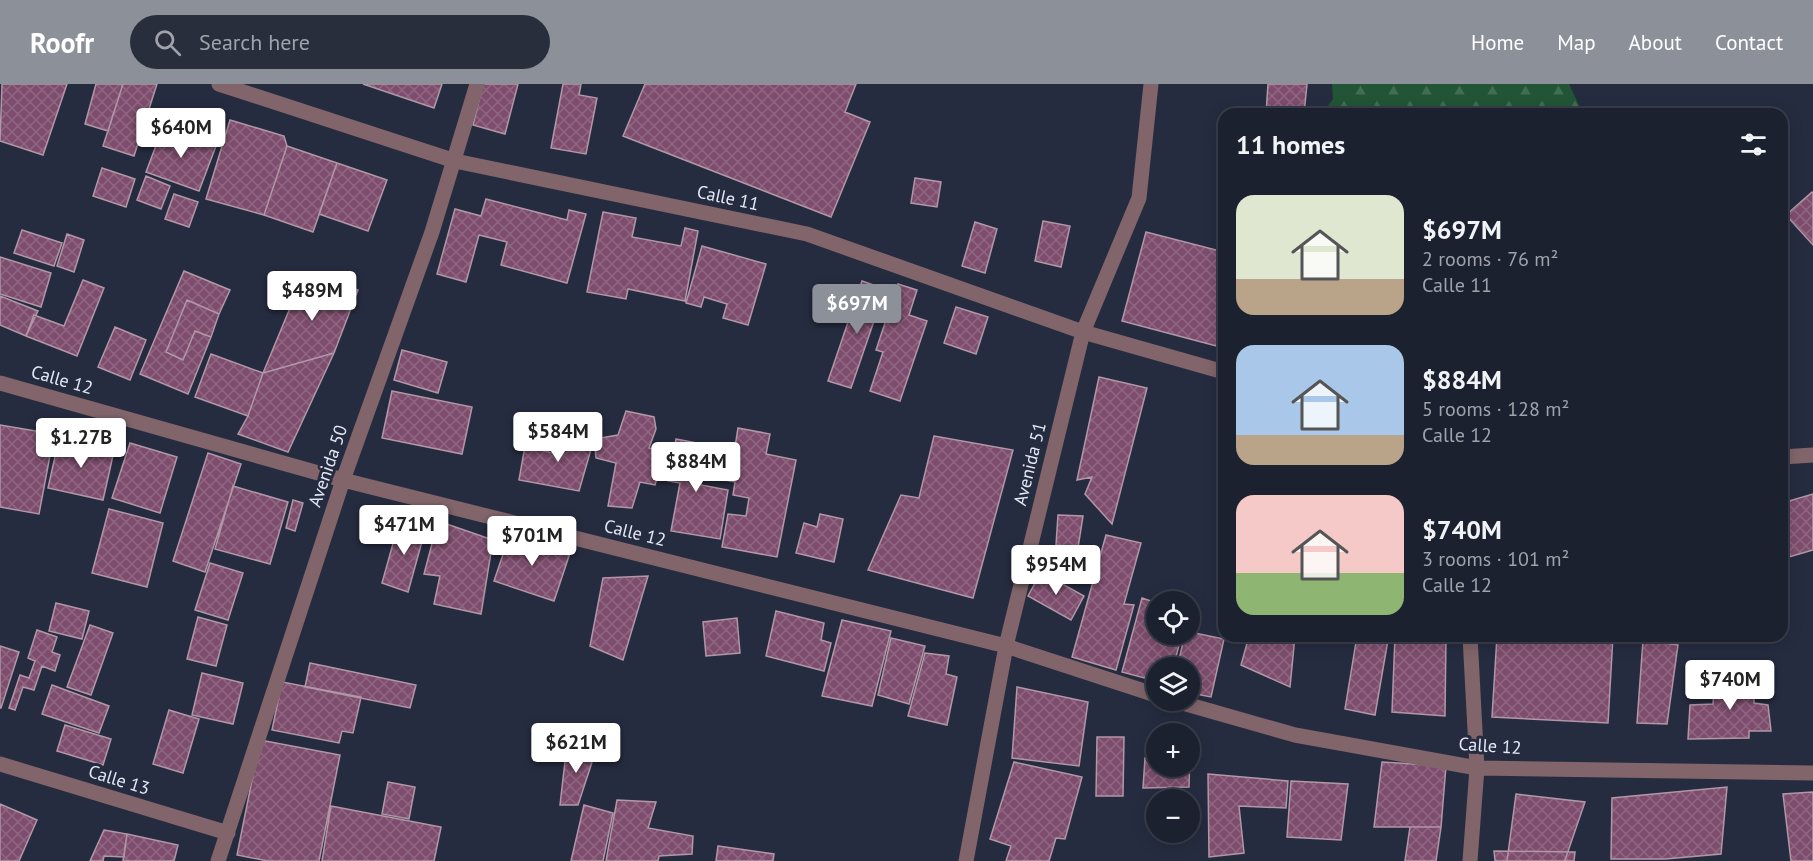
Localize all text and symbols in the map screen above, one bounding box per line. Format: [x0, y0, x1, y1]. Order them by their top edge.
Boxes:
search box [130, 15, 550, 69]
text: Roofr [30, 24, 94, 61]
icon: search [151, 26, 184, 59]
text: Search here [199, 28, 310, 56]
text: Home [1471, 29, 1524, 56]
text: Map [1557, 29, 1596, 56]
text: About [1629, 29, 1682, 56]
text: Contact [1715, 29, 1783, 56]
pin: $640M [139, 108, 223, 159]
text: $640M [150, 114, 212, 140]
text: 11 homes [1236, 128, 1345, 161]
icon: filters [1737, 128, 1770, 161]
street label: Calle 11 [695, 180, 761, 215]
text: $697M [1422, 213, 1502, 246]
icon: home [1284, 219, 1356, 291]
text: 2 rooms · 76 m² [1422, 246, 1558, 272]
pin: $489M [270, 271, 354, 322]
text: Calle 11 [1422, 272, 1492, 298]
text: $489M [281, 277, 343, 303]
pin: $697M [815, 284, 899, 335]
text: $697M [826, 290, 888, 316]
street label: Calle 12 [29, 360, 96, 399]
text: $884M [1422, 363, 1502, 396]
icon: home [1284, 369, 1356, 441]
text: 5 rooms · 128 m² [1422, 396, 1569, 422]
pin: $584M [516, 412, 600, 463]
pin: $1.27B [32, 418, 130, 469]
text: $584M [527, 418, 589, 444]
street label: Avenida 51 [1008, 420, 1051, 508]
street label: Avenida 50 [303, 422, 352, 510]
text: Calle 12 [1422, 422, 1492, 448]
text: $1.27B [50, 424, 112, 450]
pin: $884M [654, 442, 738, 493]
text: $884M [665, 448, 727, 474]
pin: $471M [362, 505, 446, 556]
text: $471M [373, 511, 435, 537]
text: $740M [1422, 513, 1502, 546]
street label: Calle 12 [602, 514, 668, 551]
pin: $701M [490, 516, 574, 567]
icon: home [1284, 519, 1356, 591]
text: $701M [501, 522, 563, 548]
pin: $954M [1014, 545, 1098, 596]
text: 3 rooms · 101 m² [1422, 546, 1569, 572]
text: $954M [1025, 551, 1087, 577]
text: Calle 12 [1422, 572, 1492, 598]
map controls [1146, 591, 1200, 843]
button: locate [1146, 591, 1200, 645]
button: layers [1146, 657, 1200, 711]
pin: $740M [1688, 660, 1772, 711]
text: $740M [1699, 666, 1761, 692]
pin: $621M [534, 723, 618, 774]
button: + [1146, 723, 1200, 777]
text: $621M [545, 729, 607, 755]
street label: Calle 12 [1458, 732, 1522, 759]
street label: Calle 13 [86, 759, 153, 800]
button: − [1146, 789, 1200, 843]

